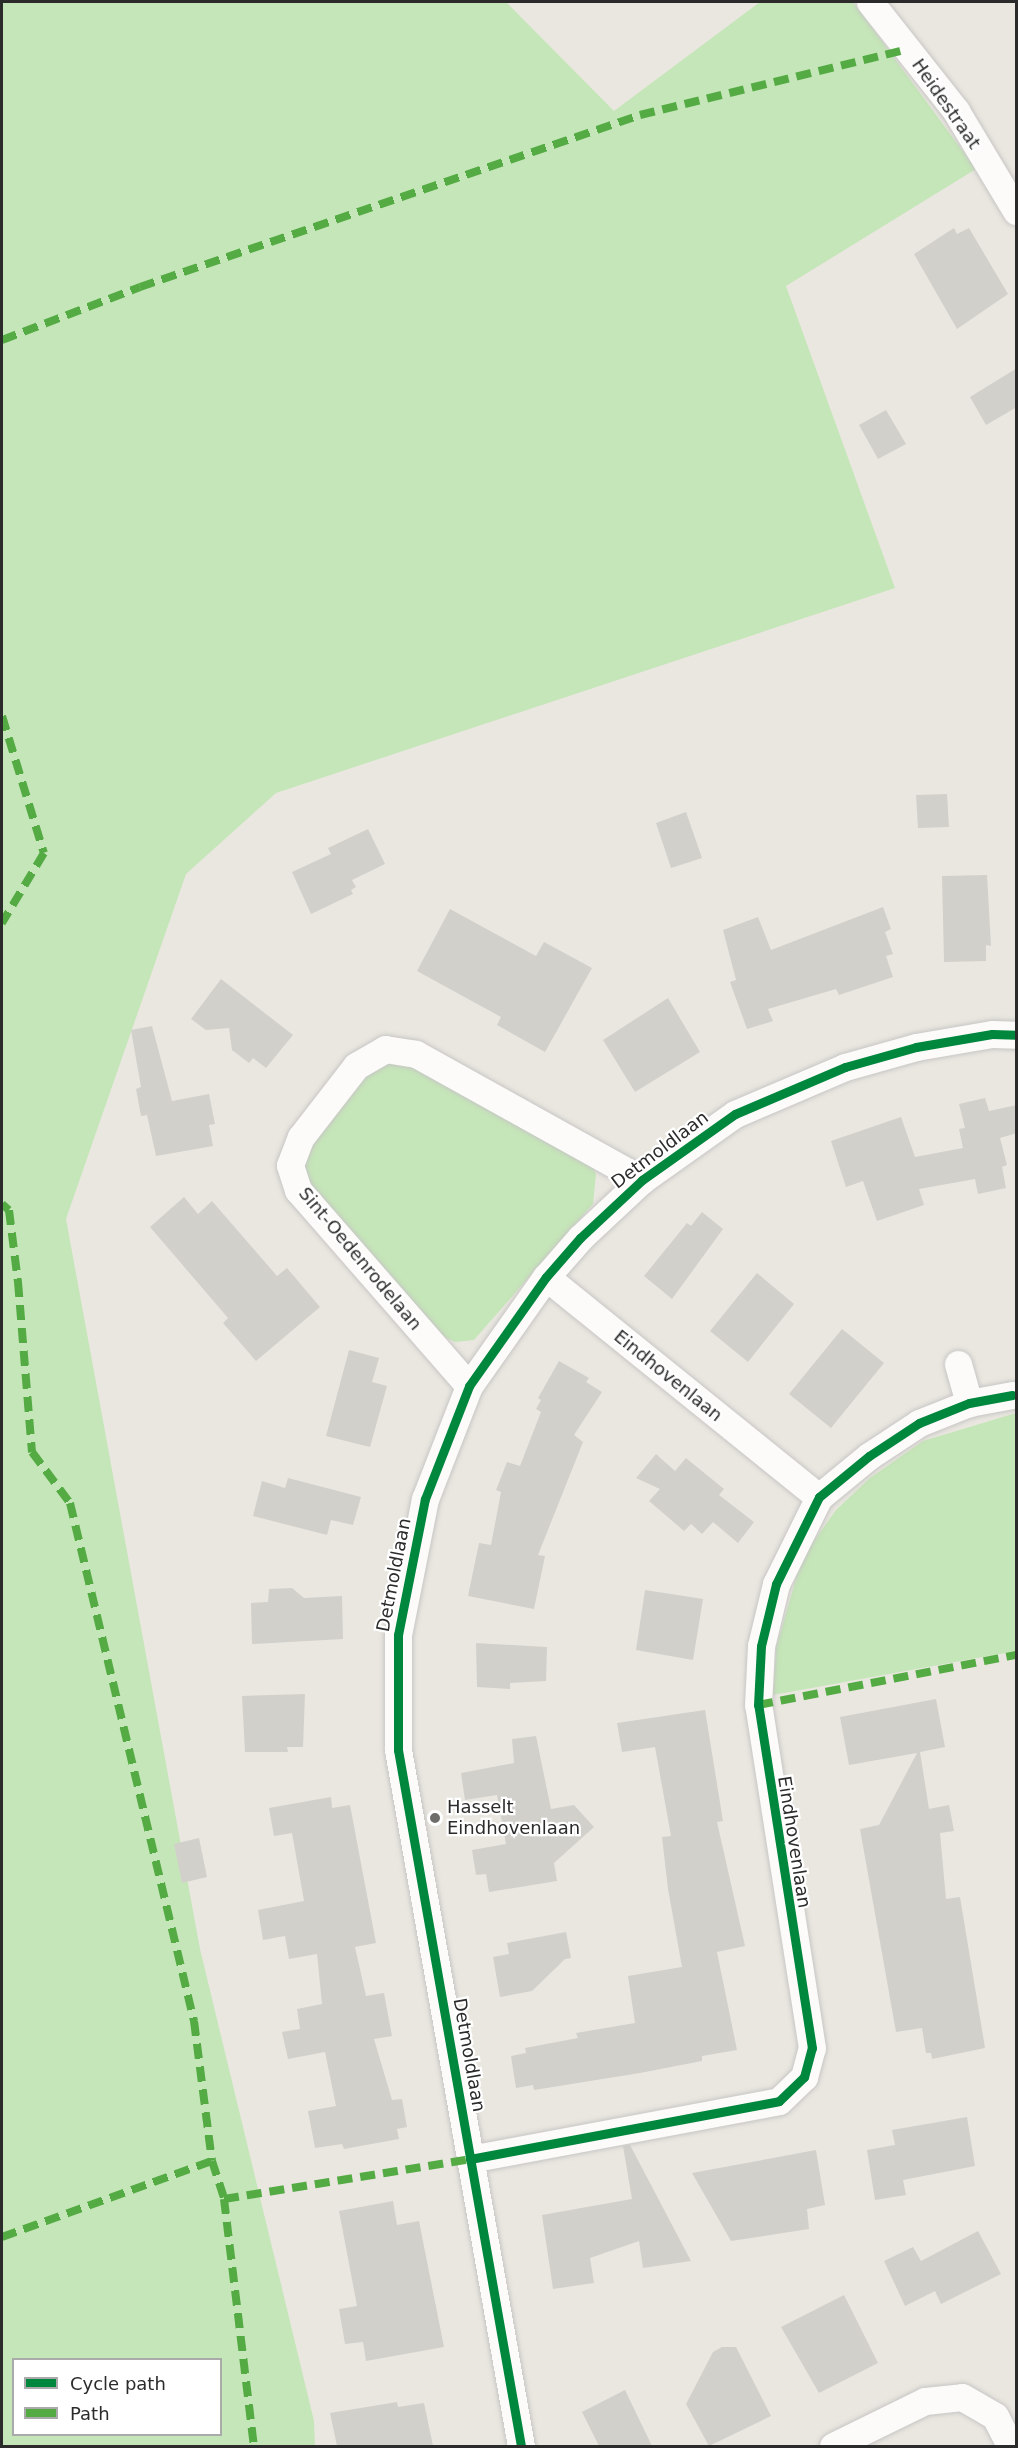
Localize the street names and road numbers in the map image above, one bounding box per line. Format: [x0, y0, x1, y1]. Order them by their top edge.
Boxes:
street label: Heidestraat [907, 55, 985, 153]
street label: Detmoldlaan [607, 1107, 713, 1193]
street label: Sint-Oedenrodelaan [294, 1183, 426, 1335]
street label: Eindhovenlaan [609, 1326, 727, 1426]
street label: Detmoldlaan [372, 1516, 416, 1634]
street label: Eindhovenlaan [773, 1775, 815, 1909]
street label: Detmoldlaan [448, 1996, 490, 2114]

